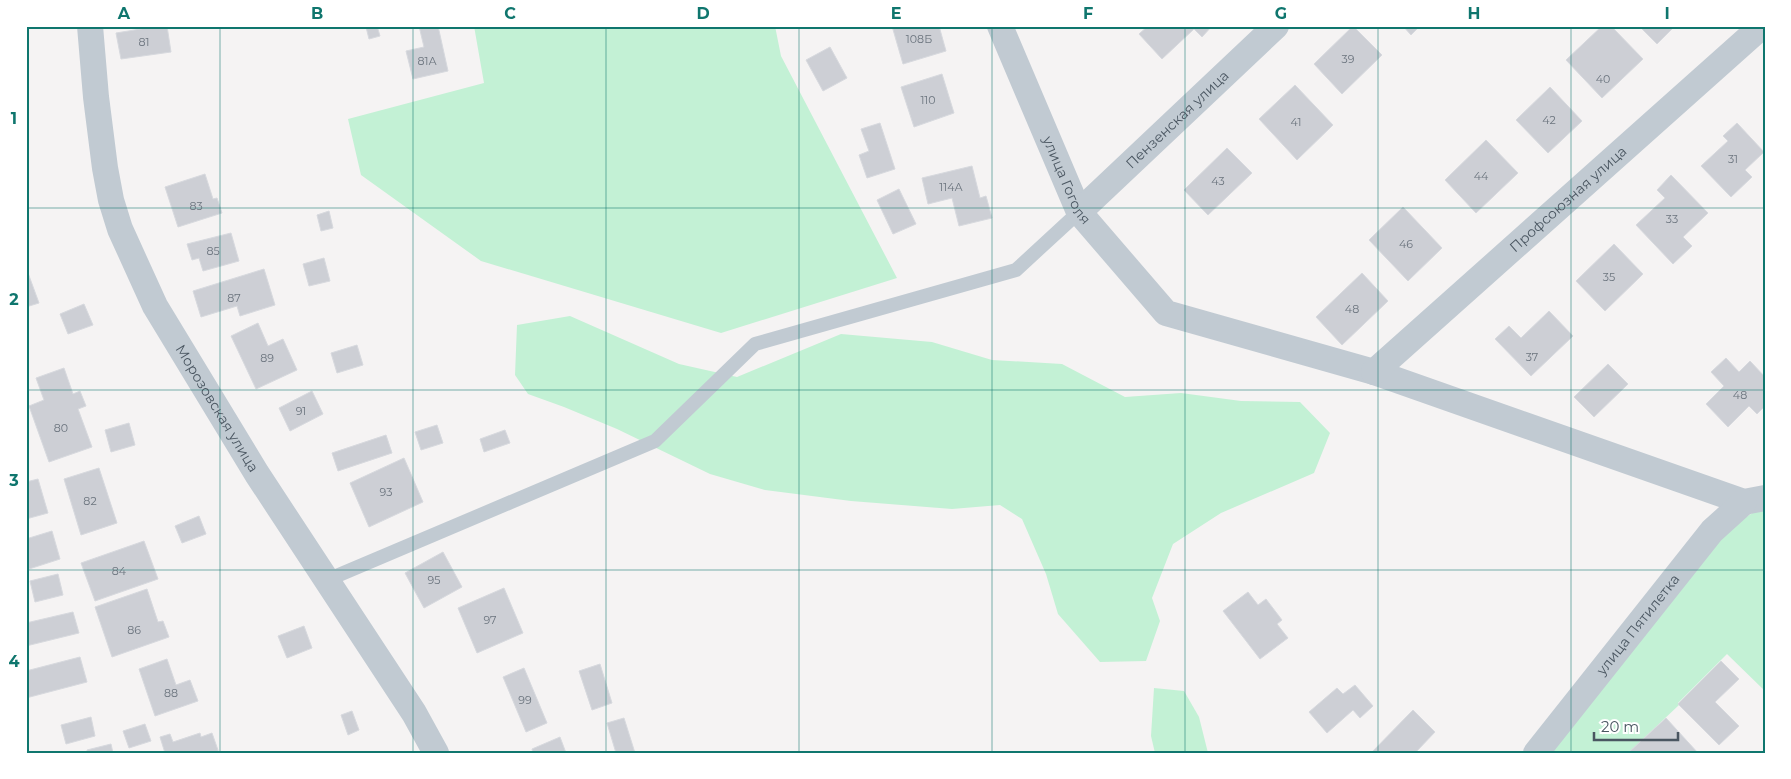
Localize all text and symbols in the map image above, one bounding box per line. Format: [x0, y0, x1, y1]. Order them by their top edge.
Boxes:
text: A [117, 4, 131, 23]
text: B [311, 4, 323, 23]
text: C [504, 4, 516, 23]
text: D [696, 4, 710, 23]
text: E [891, 4, 901, 23]
text: F [1083, 4, 1093, 23]
text: G [1275, 4, 1287, 23]
text: H [1468, 4, 1480, 23]
text: I [1664, 4, 1670, 23]
house number: 108Б [906, 32, 932, 46]
house number: 81 [139, 35, 150, 49]
house number: 39 [1342, 52, 1355, 66]
house number: 81А [417, 54, 437, 68]
street label: Пензенская улица [1122, 66, 1233, 172]
house number: 40 [1596, 72, 1610, 86]
house number: 110 [920, 93, 936, 107]
text: 1 [11, 109, 17, 128]
house number: 42 [1542, 113, 1556, 127]
house number: 41 [1291, 115, 1301, 129]
street label: улица Гоголя [1038, 132, 1095, 228]
street label: Профсоюзная улица [1506, 142, 1630, 256]
house number: 31 [1728, 152, 1738, 166]
house number: 44 [1474, 169, 1489, 183]
house number: 43 [1211, 174, 1225, 188]
house number: 114А [939, 180, 964, 194]
house number: 83 [189, 199, 203, 213]
house number: 33 [1666, 212, 1678, 226]
house number: 46 [1399, 237, 1413, 251]
house number: 85 [206, 244, 220, 258]
house number: 35 [1603, 270, 1615, 284]
text: 2 [9, 290, 19, 309]
house number: 87 [227, 291, 241, 305]
house number: 48 [1345, 302, 1359, 316]
street label: Морозовская улица [172, 341, 263, 475]
house number: 37 [1526, 350, 1538, 364]
house number: 89 [260, 351, 274, 365]
house number: 48 [1733, 388, 1747, 402]
house number: 91 [296, 404, 306, 418]
house number: 80 [54, 421, 68, 435]
text: 3 [8, 471, 19, 490]
house number: 93 [380, 485, 392, 499]
house number: 82 [83, 494, 97, 508]
house number: 84 [112, 564, 127, 578]
street label: улица Пятилетка [1592, 570, 1683, 679]
house number: 95 [428, 573, 440, 587]
house number: 97 [483, 613, 497, 627]
house number: 86 [127, 623, 141, 637]
text: 4 [8, 652, 20, 671]
house number: 88 [164, 686, 178, 700]
house number: 99 [518, 693, 532, 707]
scale bar [1594, 709, 1677, 741]
text: 20 m [1601, 717, 1639, 736]

